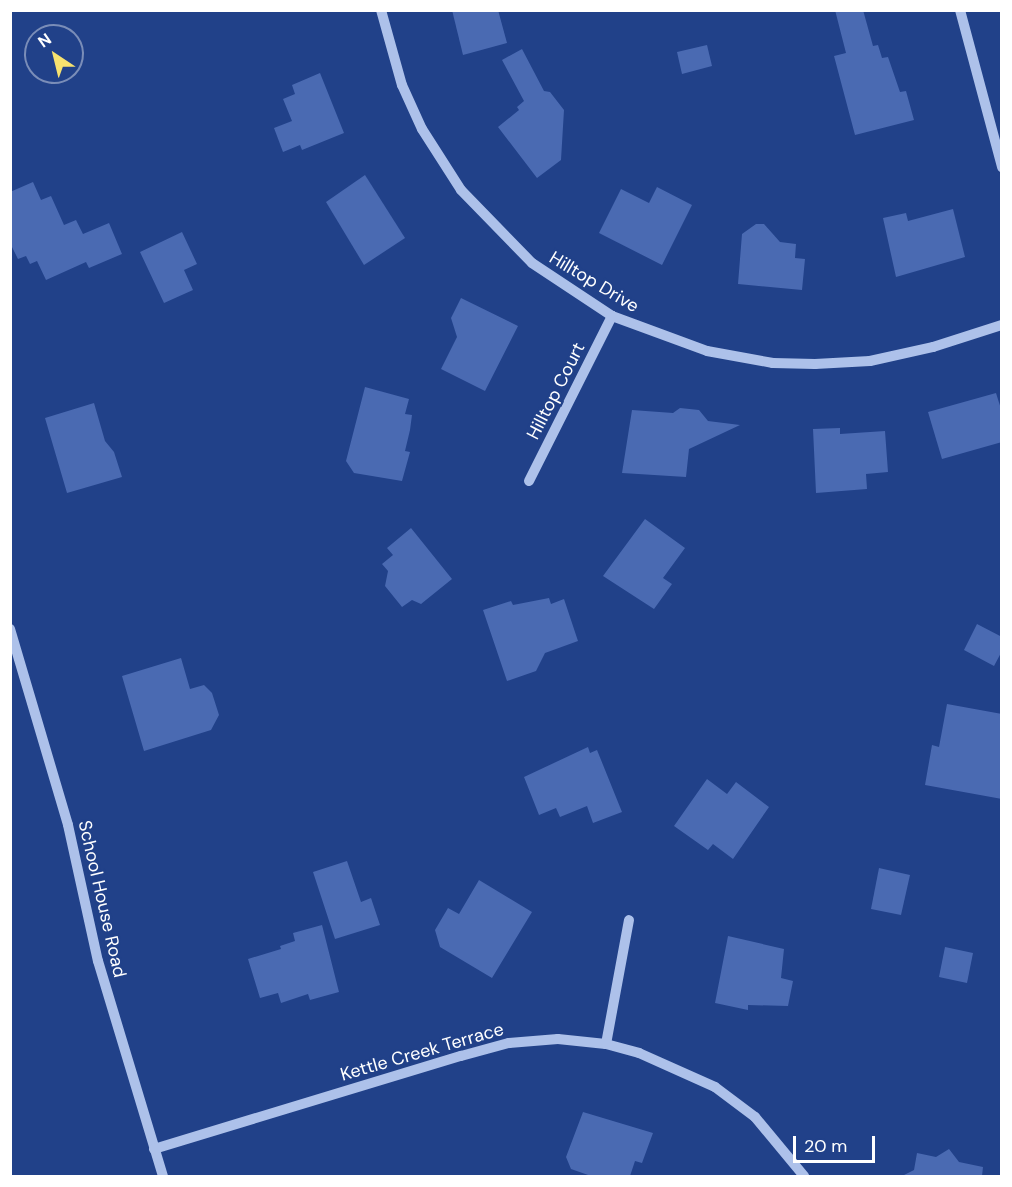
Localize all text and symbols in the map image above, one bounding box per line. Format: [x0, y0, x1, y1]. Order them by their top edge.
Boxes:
north arrow [24, 24, 84, 84]
text: N [34, 29, 55, 52]
street label: Hilltop Drive [545, 247, 643, 317]
street label: Hilltop Court [522, 339, 590, 443]
street label: School House Road [73, 818, 131, 980]
street label: Kettle Creek Terrace [338, 1018, 506, 1086]
scale bar [796, 1124, 878, 1162]
text: 20 m [804, 1134, 847, 1158]

